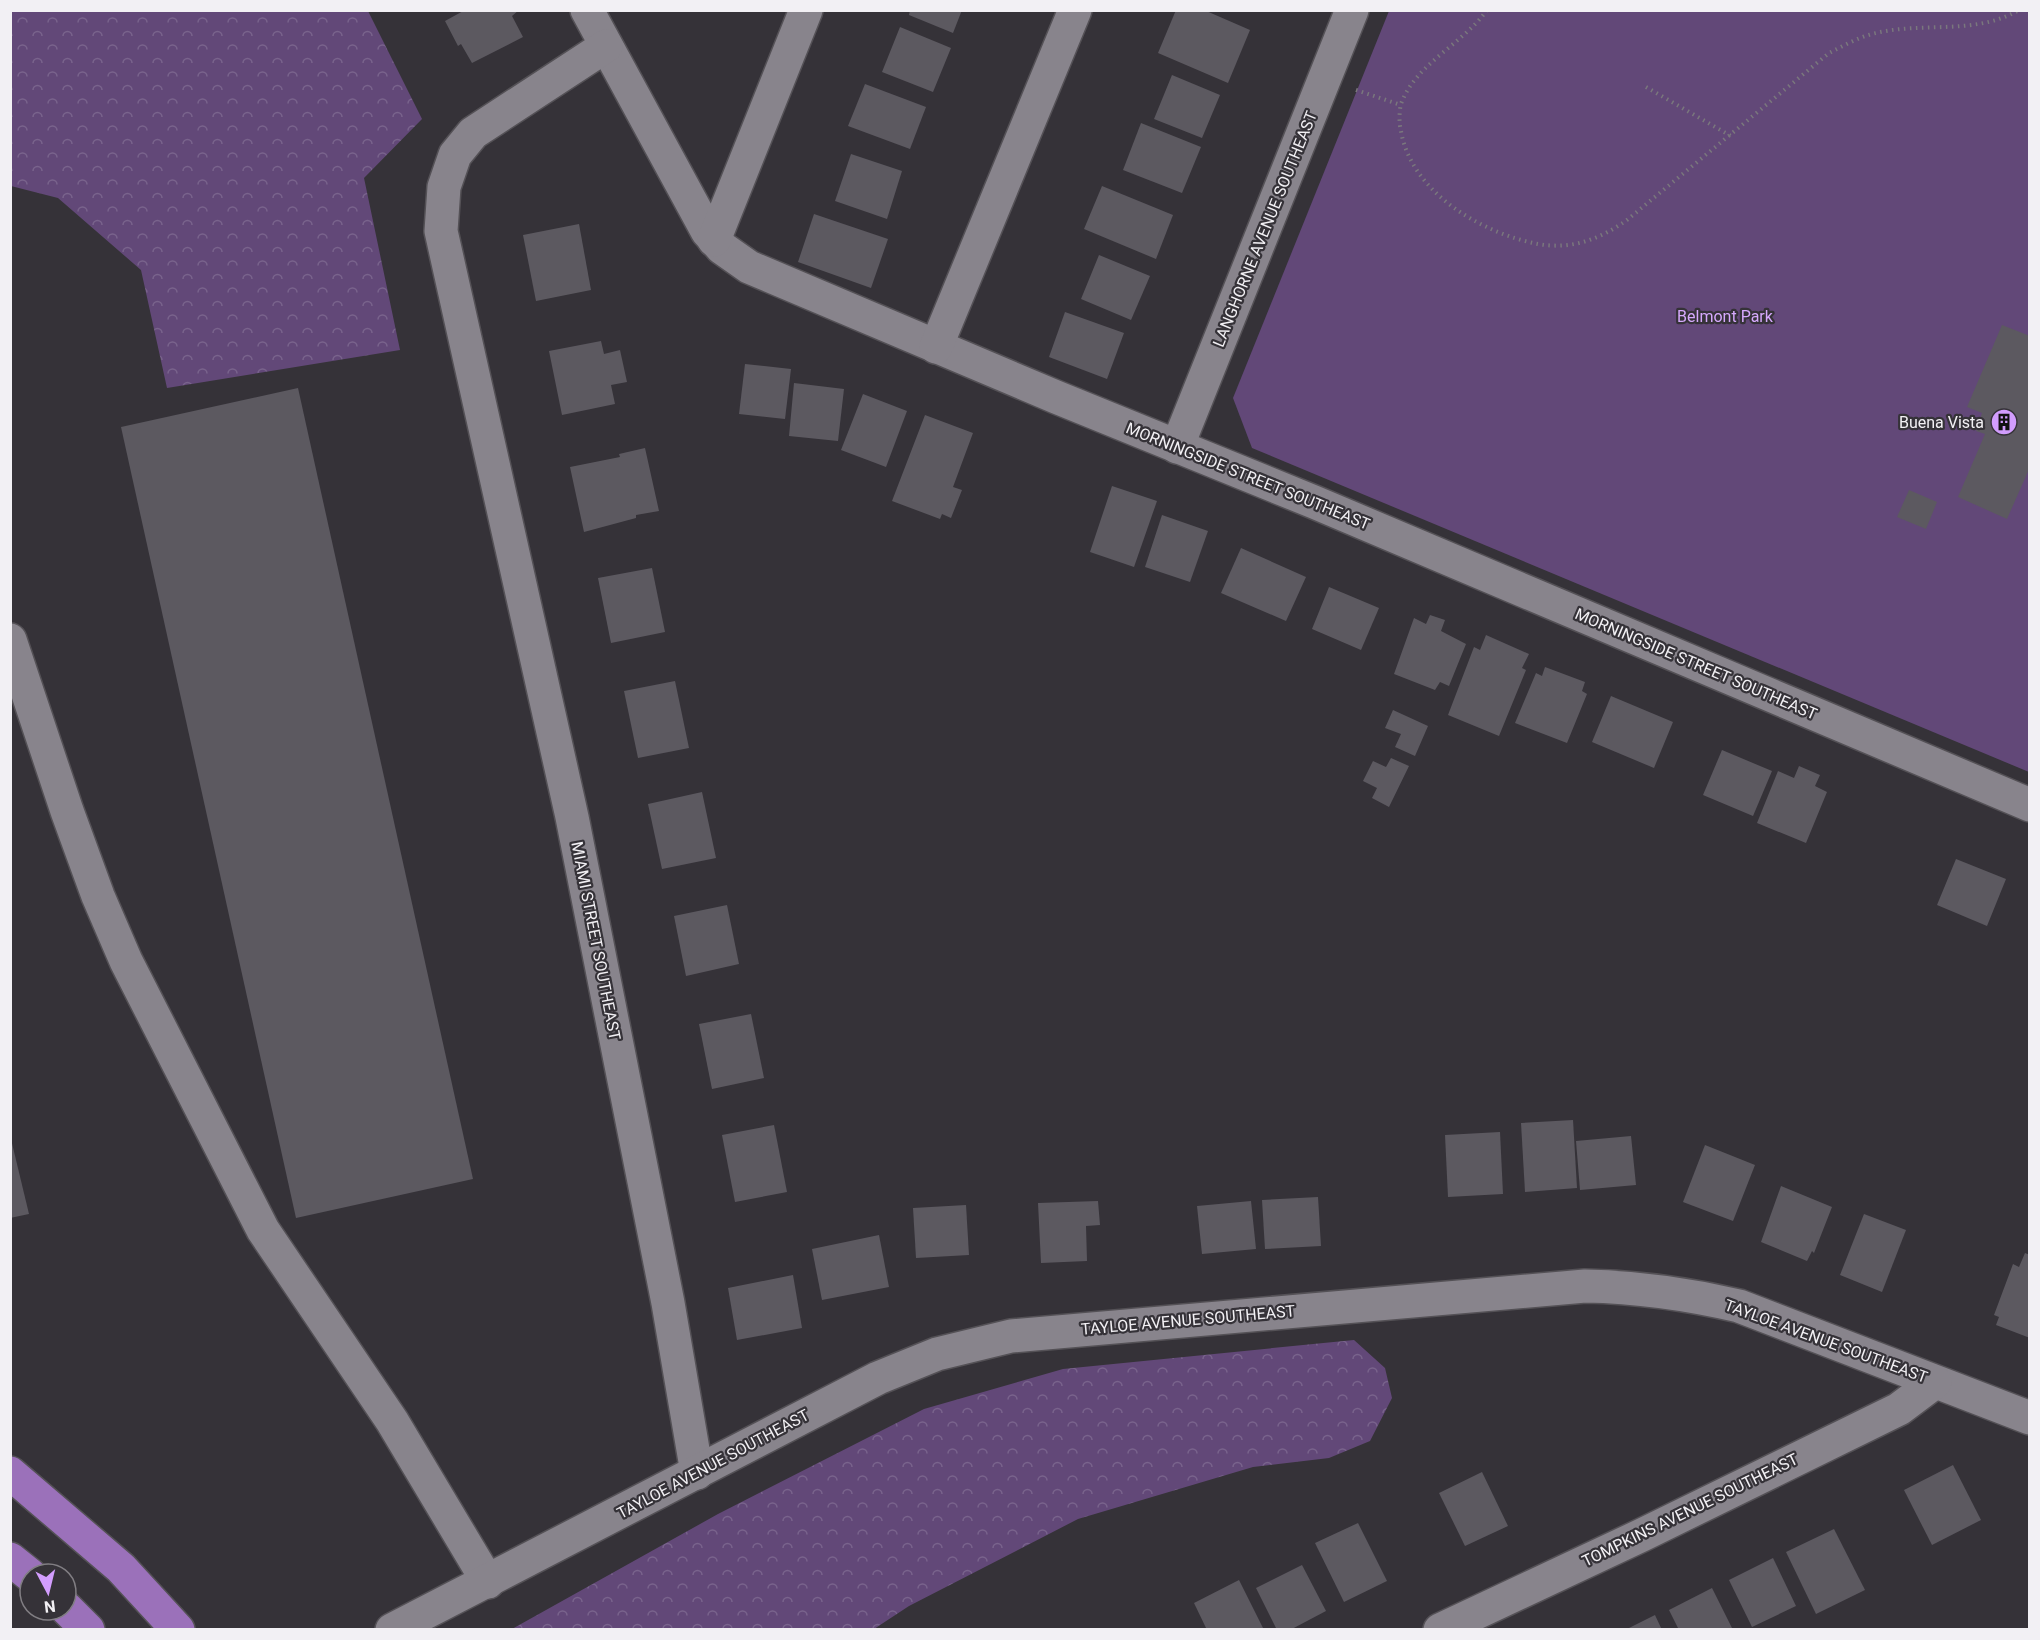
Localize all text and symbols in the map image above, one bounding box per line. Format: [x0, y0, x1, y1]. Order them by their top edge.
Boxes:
street label: LANGHORNE AVENUE SOUTHEAST [1209, 108, 1321, 350]
park label: Belmont Park [1677, 307, 1774, 326]
building icon: Buena Vista [1989, 407, 2019, 437]
place label: Buena Vista [1899, 413, 1984, 432]
street label: MORNINGSIDE STREET SOUTHEAST [1123, 418, 1373, 534]
street label: MORNINGSIDE STREET SOUTHEAST [1572, 604, 1820, 724]
street label: MIAMI STREET SOUTHEAST [567, 840, 625, 1042]
street label: TAYLOE AVENUE SOUTHEAST [1722, 1295, 1931, 1387]
street label: TAYLOE AVENUE SOUTHEAST [1080, 1301, 1296, 1339]
street label: TAYLOE AVENUE SOUTHEAST [614, 1405, 813, 1523]
street label: TOMPKINS AVENUE SOUTHEAST [1579, 1449, 1802, 1571]
north arrow [18, 1562, 78, 1622]
text: N [43, 1596, 57, 1617]

